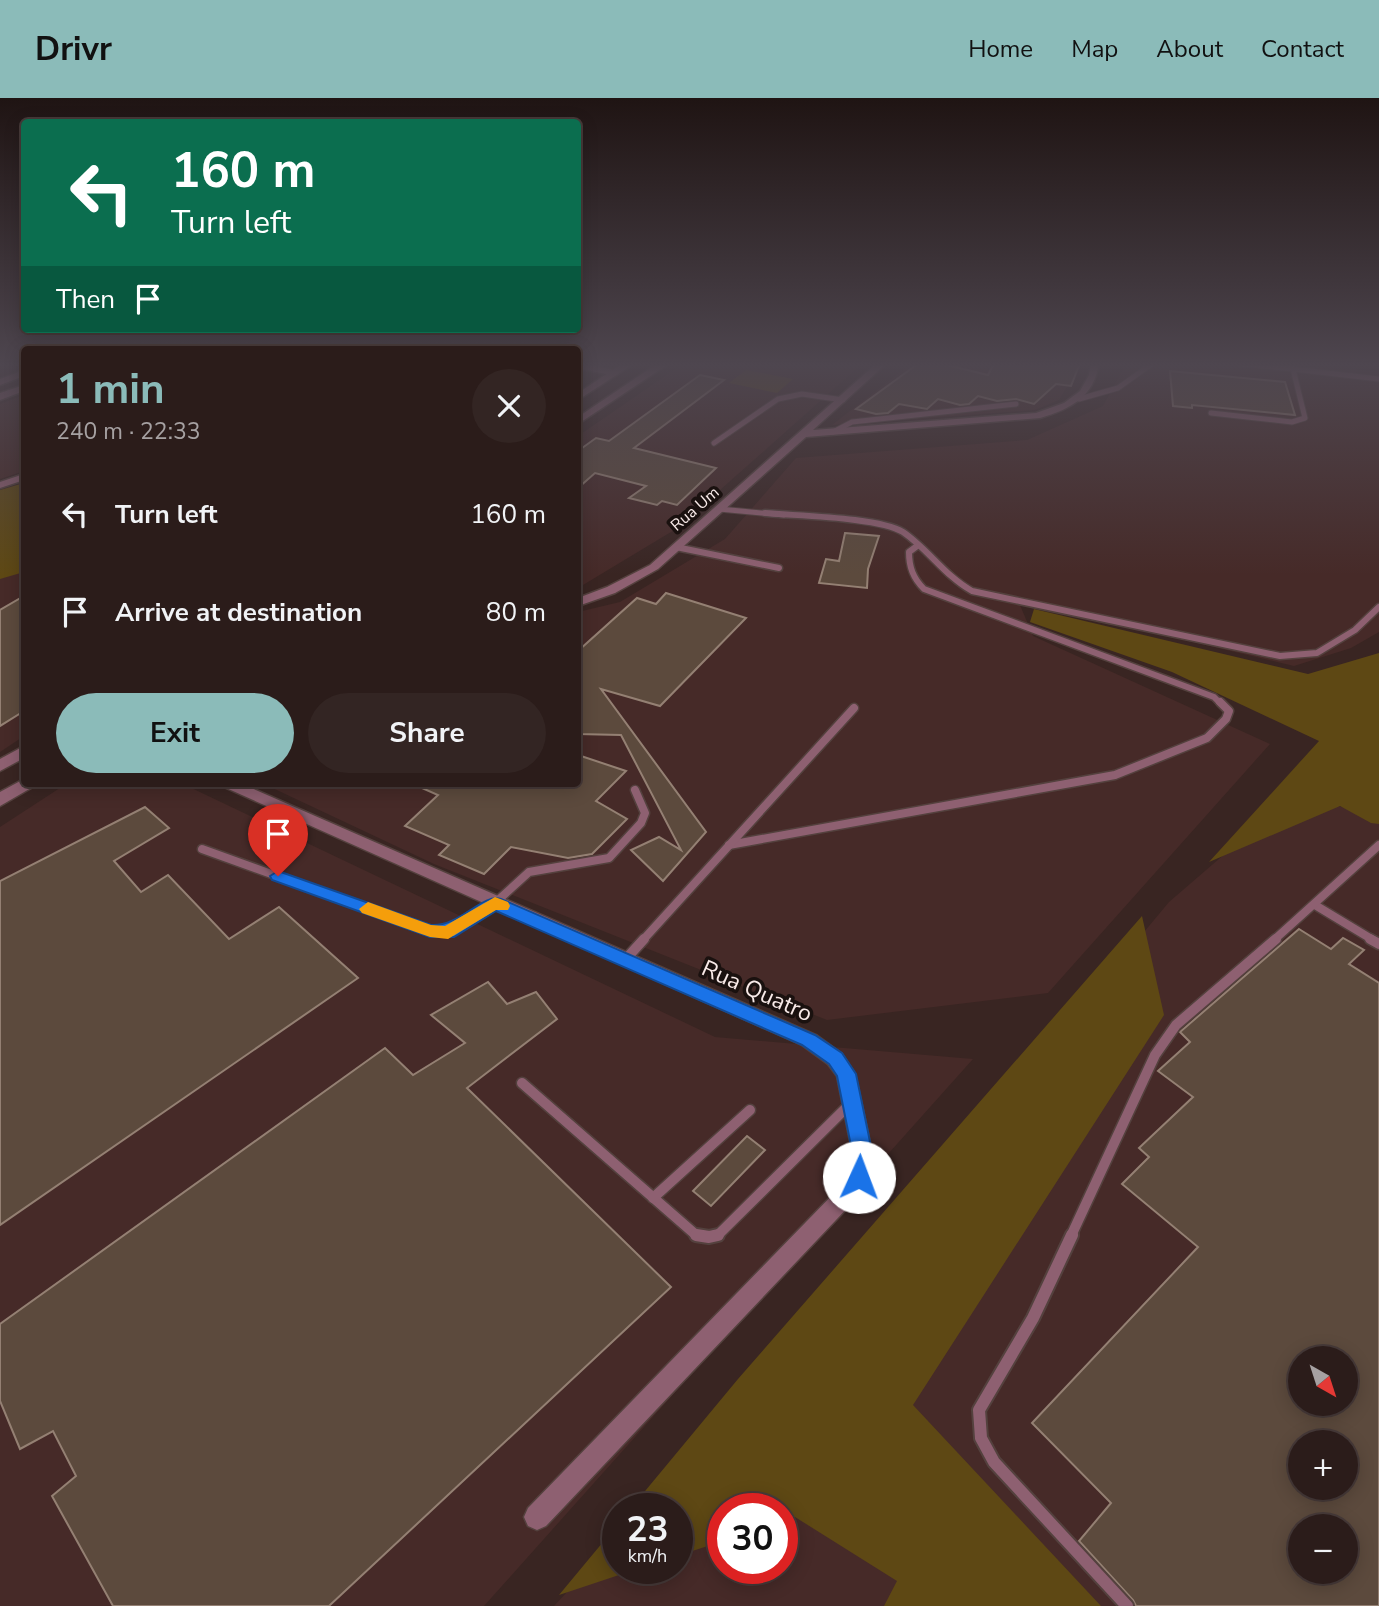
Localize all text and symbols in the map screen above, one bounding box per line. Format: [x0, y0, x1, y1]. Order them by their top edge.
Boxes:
text: Drivr [35, 27, 112, 72]
text: Home [968, 33, 1033, 65]
text: Map [1071, 33, 1118, 65]
text: About [1156, 33, 1223, 65]
text: Contact [1261, 33, 1344, 65]
text: 160 m [171, 137, 315, 204]
icon: left [56, 147, 147, 238]
text: Turn left [171, 201, 291, 244]
icon: arrive [129, 280, 167, 318]
text: Then [56, 282, 115, 317]
text: 1 min [56, 361, 165, 418]
button: close [472, 369, 546, 443]
text: 240 m · 22:33 [56, 416, 201, 447]
street label: Rua Um [666, 482, 724, 536]
icon: left [56, 495, 94, 533]
text: Turn left [115, 497, 218, 532]
text: 160 m [470, 497, 546, 532]
icon: arrive [56, 593, 94, 631]
text: Arrive at destination [115, 595, 362, 630]
text: 80 m [486, 595, 546, 630]
button: Exit [56, 693, 294, 773]
button: Share [308, 693, 546, 773]
pin [248, 804, 308, 876]
icon: arrive [259, 815, 297, 853]
street label: Rua Quatro [697, 953, 817, 1029]
position arrow [822, 1140, 896, 1214]
north arrow [1288, 1346, 1358, 1416]
map controls [1288, 1346, 1358, 1584]
button: + [1288, 1430, 1358, 1500]
speed limit sign: 30 [707, 1493, 798, 1584]
text: 23 [626, 1506, 669, 1553]
button: − [1288, 1514, 1358, 1584]
text: km/h [628, 1544, 667, 1568]

